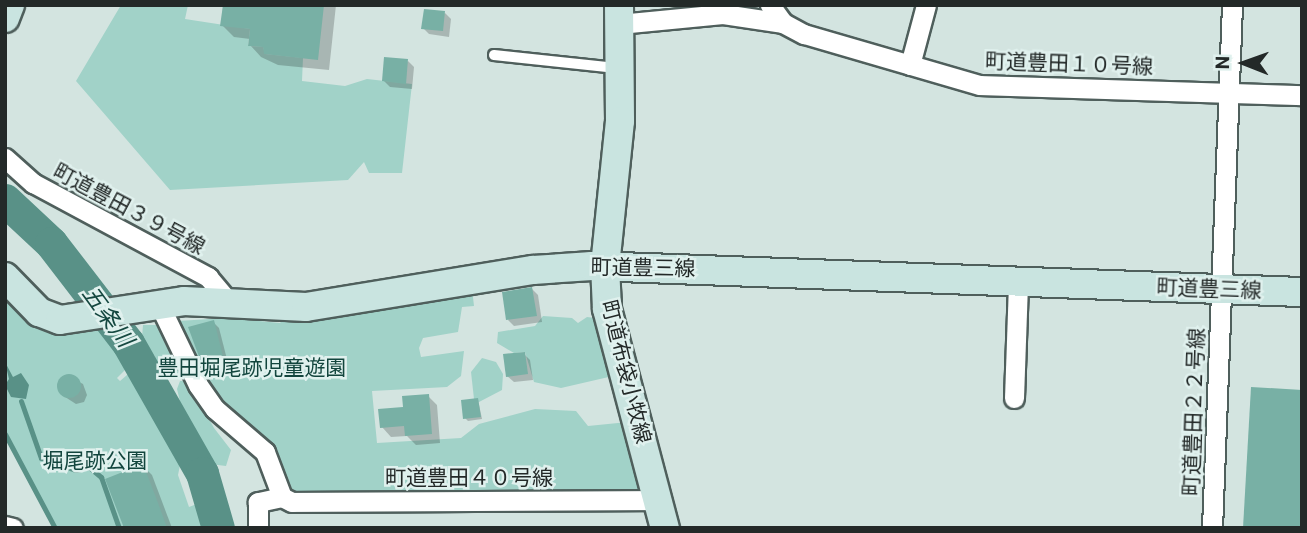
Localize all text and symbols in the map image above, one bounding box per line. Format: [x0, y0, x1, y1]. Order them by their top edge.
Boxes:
north arrow [1209, 28, 1279, 98]
street label: 町道豊田１０号線 [985, 48, 1153, 80]
text: N [1211, 56, 1234, 70]
street label: 町道豊田３９号線 [49, 158, 209, 260]
street label: 町道豊三線 [590, 254, 696, 282]
street label: 町道豊三線 [1156, 275, 1262, 303]
water label: 五条川 [76, 281, 138, 353]
street label: 町道布袋小牧線 [596, 298, 656, 446]
street label: 町道豊田２２号線 [1178, 328, 1210, 496]
park label: 豊田堀尾跡児童遊園 [158, 355, 346, 381]
park label: 堀尾跡公園 [43, 448, 147, 474]
street label: 町道豊田４０号線 [385, 465, 553, 491]

